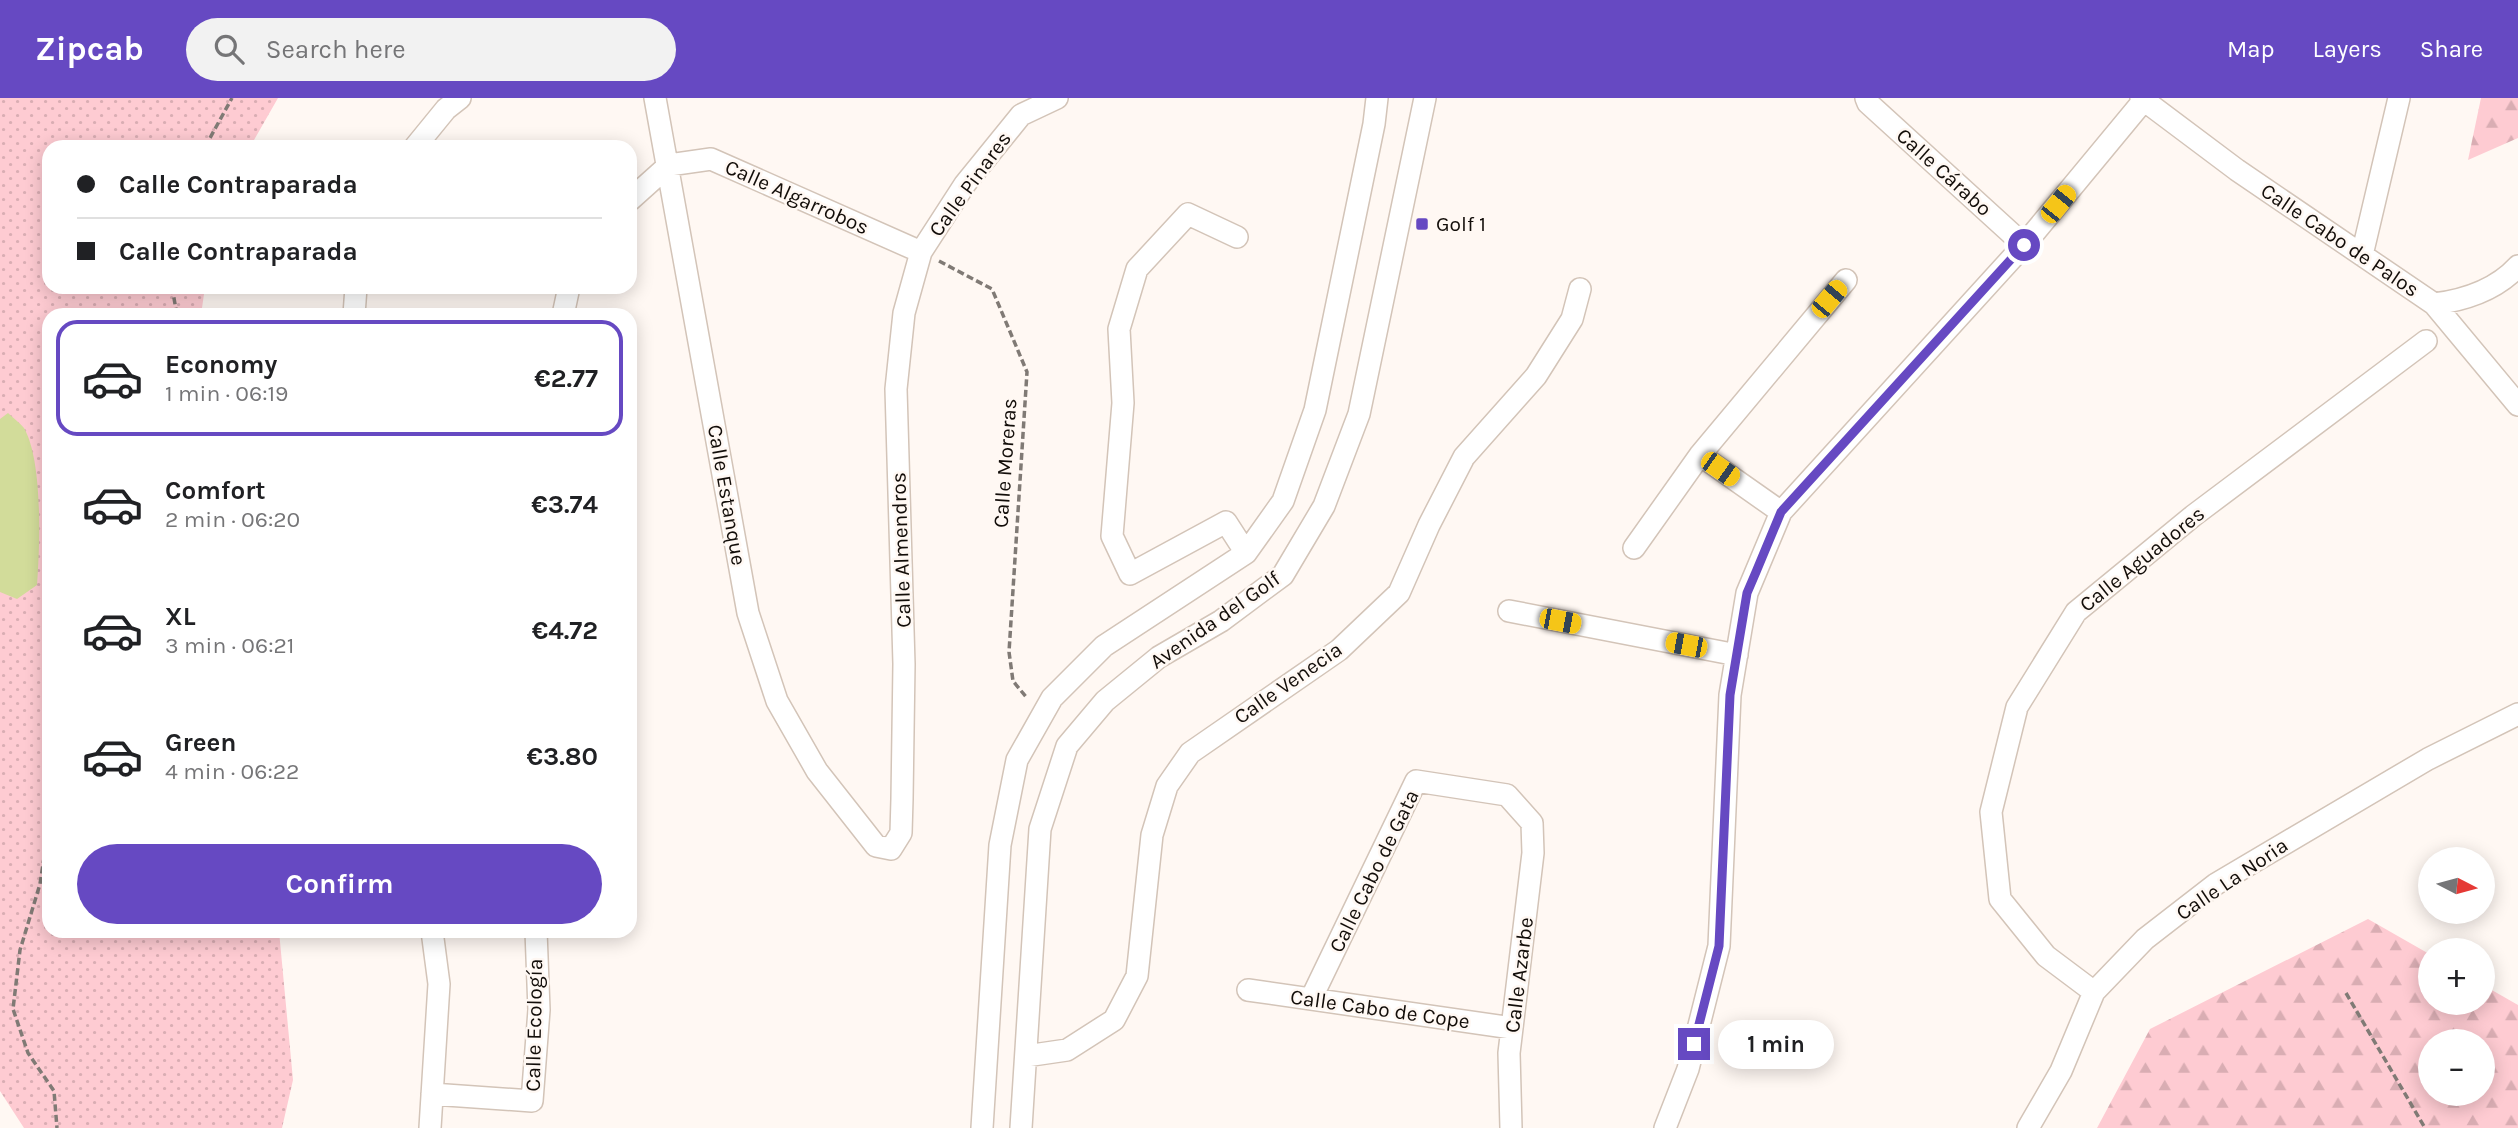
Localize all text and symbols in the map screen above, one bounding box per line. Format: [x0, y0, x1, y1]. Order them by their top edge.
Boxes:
search box [186, 18, 676, 81]
text: Zipcab [35, 30, 144, 68]
icon: search [210, 30, 248, 68]
text: Search here [266, 34, 406, 65]
text: Map [2227, 35, 2275, 63]
text: Layers [2313, 35, 2382, 63]
text: Share [2420, 35, 2483, 63]
street label: Calle Cárabo [1892, 123, 1996, 221]
street label: Calle Pinares [924, 127, 1016, 241]
street label: Calle Algarrobos [721, 155, 873, 239]
text: Calle Contraparada [119, 169, 358, 200]
street label: Calle Cabo de Palos [2257, 178, 2423, 302]
car [2037, 181, 2080, 227]
place label: Golf 1 [1436, 212, 1486, 236]
marker: Golf 1 [1414, 216, 1430, 232]
route start [2008, 229, 2040, 261]
text: Calle Contraparada [119, 236, 358, 267]
car [1808, 276, 1851, 322]
icon: car [81, 347, 144, 410]
text: Economy [165, 349, 277, 380]
text: €2.77 [534, 363, 598, 394]
text: 1 min · 06:19 [165, 380, 288, 407]
street label: Calle Moreras [989, 397, 1021, 529]
street label: Calle Estanque [703, 423, 751, 567]
car [1697, 448, 1744, 490]
street label: Calle Almendros [886, 472, 916, 628]
icon: car [81, 473, 144, 536]
text: Comfort [165, 475, 266, 506]
text: €3.74 [531, 489, 598, 520]
street label: Calle Aguadores [2075, 501, 2209, 617]
text: 2 min · 06:20 [165, 506, 300, 533]
street label: Avenida del Golf [1145, 566, 1285, 674]
icon: car [81, 599, 144, 662]
text: XL [165, 601, 196, 632]
car [1538, 607, 1583, 635]
text: €4.72 [532, 615, 598, 646]
car [1664, 631, 1709, 659]
text: 3 min · 06:21 [165, 632, 294, 659]
street label: Calle Venecia [1230, 637, 1346, 729]
icon: car [81, 725, 144, 788]
text: Green [165, 727, 237, 758]
text: €3.80 [527, 741, 598, 772]
text: 4 min · 06:22 [165, 758, 299, 785]
street label: Calle Cabo de Gata [1324, 786, 1424, 956]
street label: Calle La Noria [2172, 833, 2292, 925]
button: Confirm [77, 844, 602, 924]
north arrow [2418, 847, 2496, 924]
map controls [2418, 847, 2495, 1106]
street label: Calle Azarbe [1500, 916, 1538, 1034]
button: + [2418, 938, 2495, 1015]
street label: Calle Ecología [521, 958, 547, 1092]
street label: Calle Cabo de Cope [1289, 985, 1471, 1033]
callout: 1 min [1718, 1020, 1834, 1068]
route end [1678, 1028, 1710, 1060]
button: − [2418, 1029, 2495, 1106]
text: 1 min [1747, 1031, 1805, 1058]

